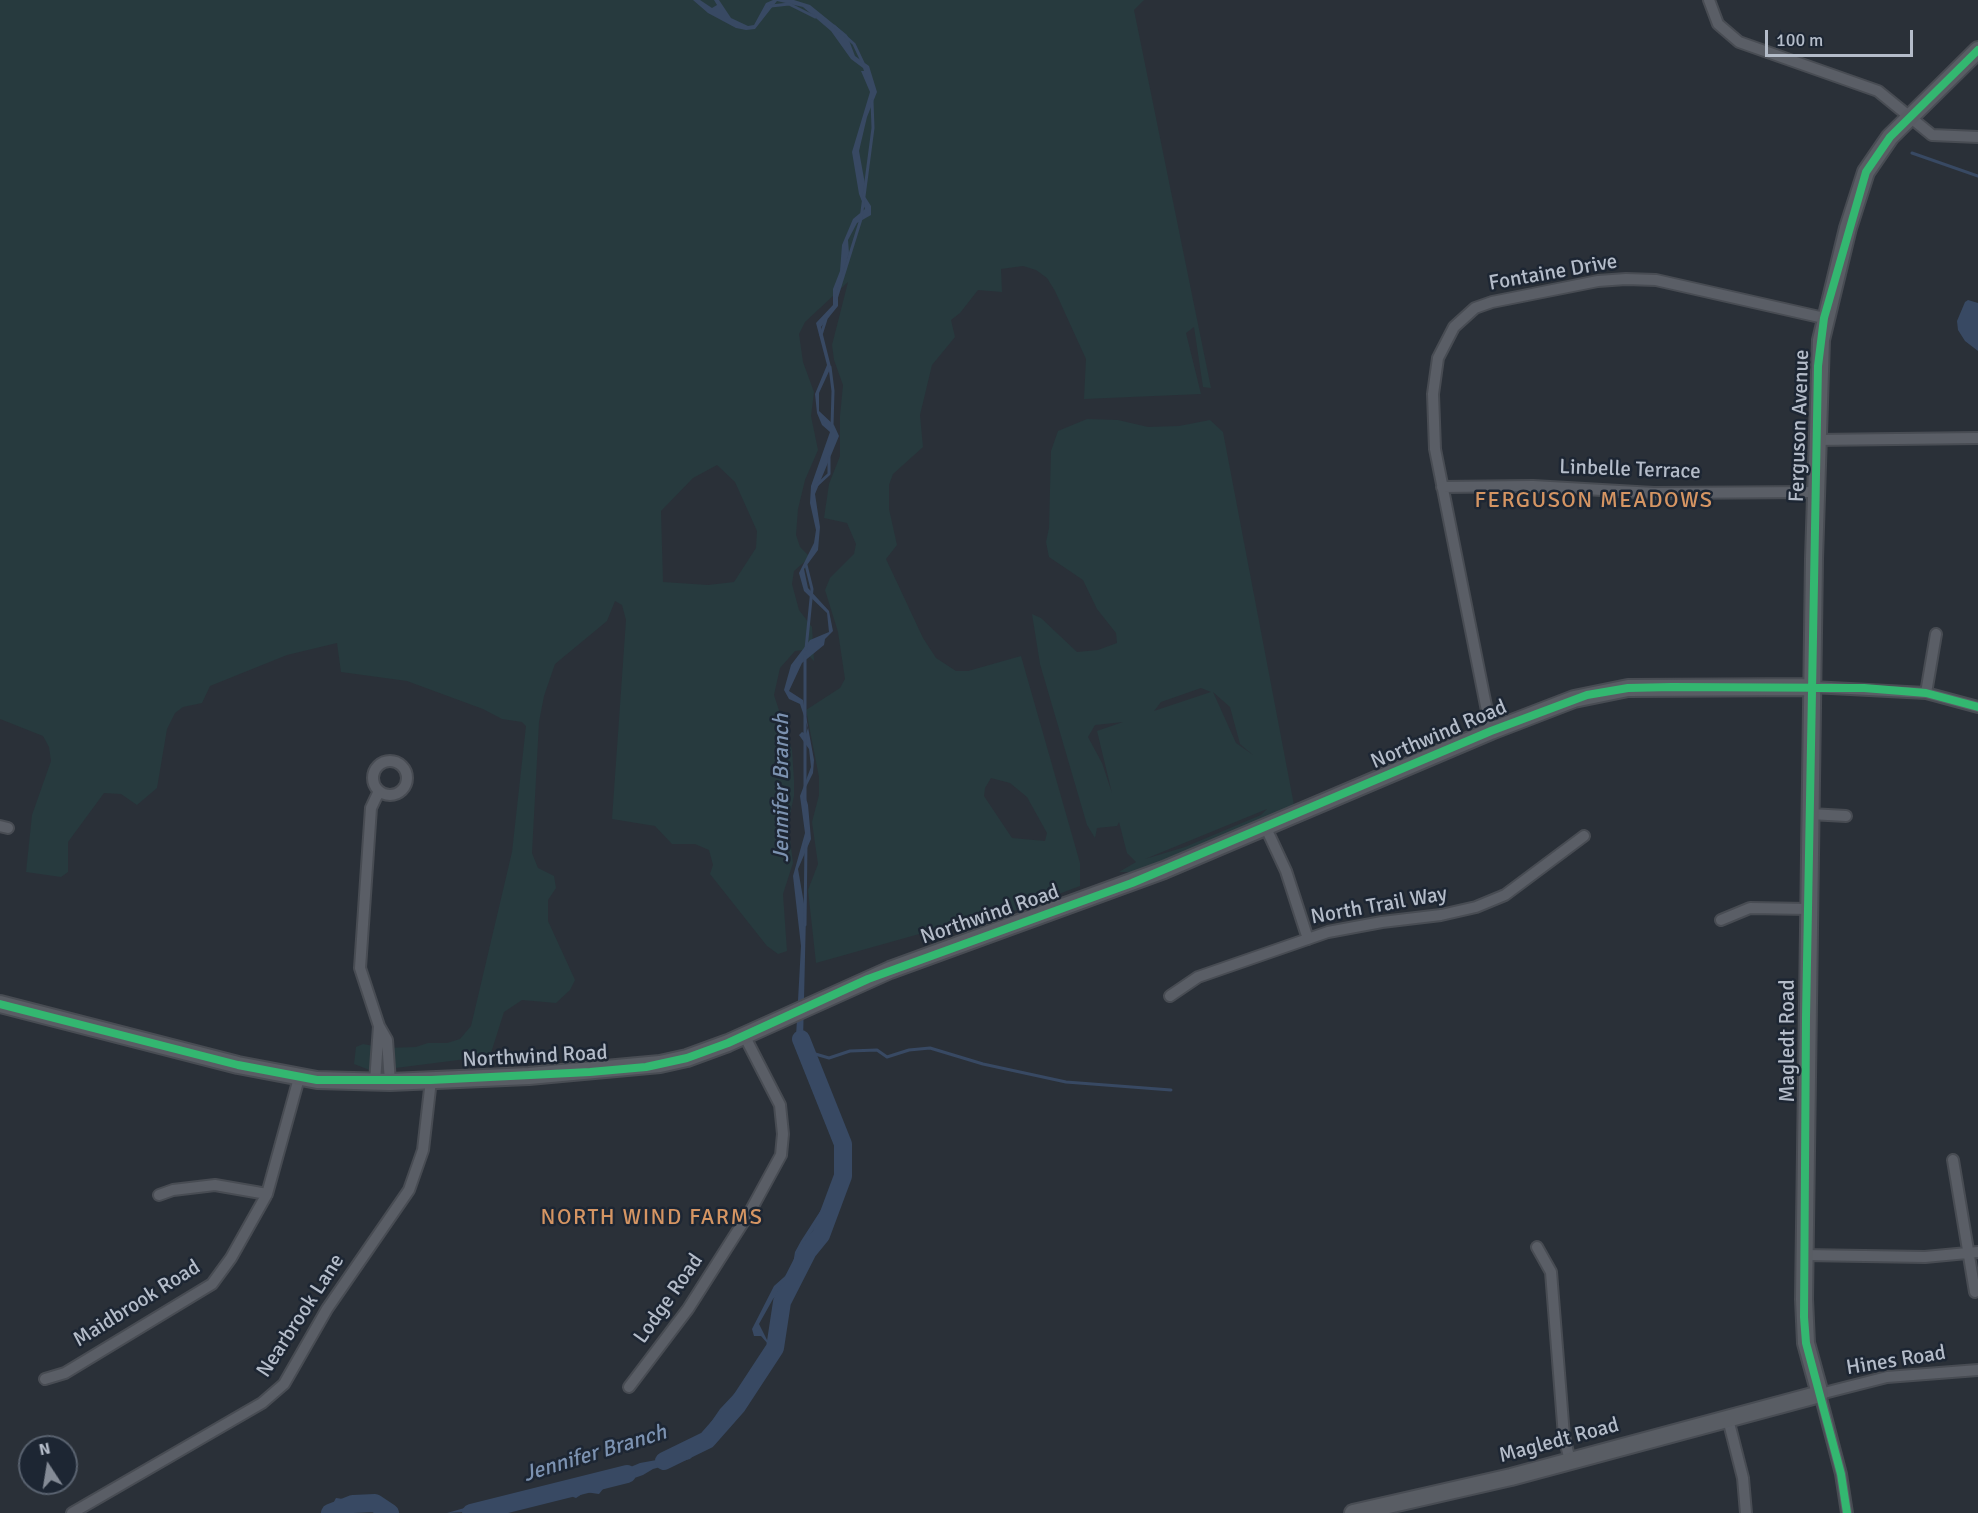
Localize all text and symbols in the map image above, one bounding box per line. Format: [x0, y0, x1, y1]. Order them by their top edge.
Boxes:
scale bar [1768, 18, 1916, 56]
text: 100 m [1776, 29, 1823, 51]
street label: Fontaine Drive [1487, 249, 1619, 297]
street label: Ferguson Avenue [1785, 349, 1815, 503]
street label: Linbelle Terrace [1559, 455, 1701, 485]
district label: FERGUSON MEADOWS [1474, 488, 1714, 514]
street label: Northwind Road [1367, 695, 1511, 775]
water label: Jennifer Branch [769, 714, 795, 862]
street label: Northwind Road [917, 879, 1063, 951]
street label: North Trail Way [1309, 882, 1449, 930]
street label: Magledt Road [1775, 979, 1801, 1103]
street label: Northwind Road [462, 1041, 608, 1073]
district label: NORTH WIND FARMS [541, 1205, 763, 1231]
street label: Lodge Road [629, 1249, 709, 1349]
street label: Nearbrook Lane [252, 1250, 350, 1382]
street label: Maidbrook Road [69, 1255, 205, 1353]
street label: Hines Road [1844, 1341, 1948, 1381]
street label: Magledt Road [1496, 1413, 1622, 1469]
water label: Jennifer Branch [520, 1420, 670, 1488]
north arrow [18, 1435, 78, 1495]
text: N [37, 1438, 52, 1460]

